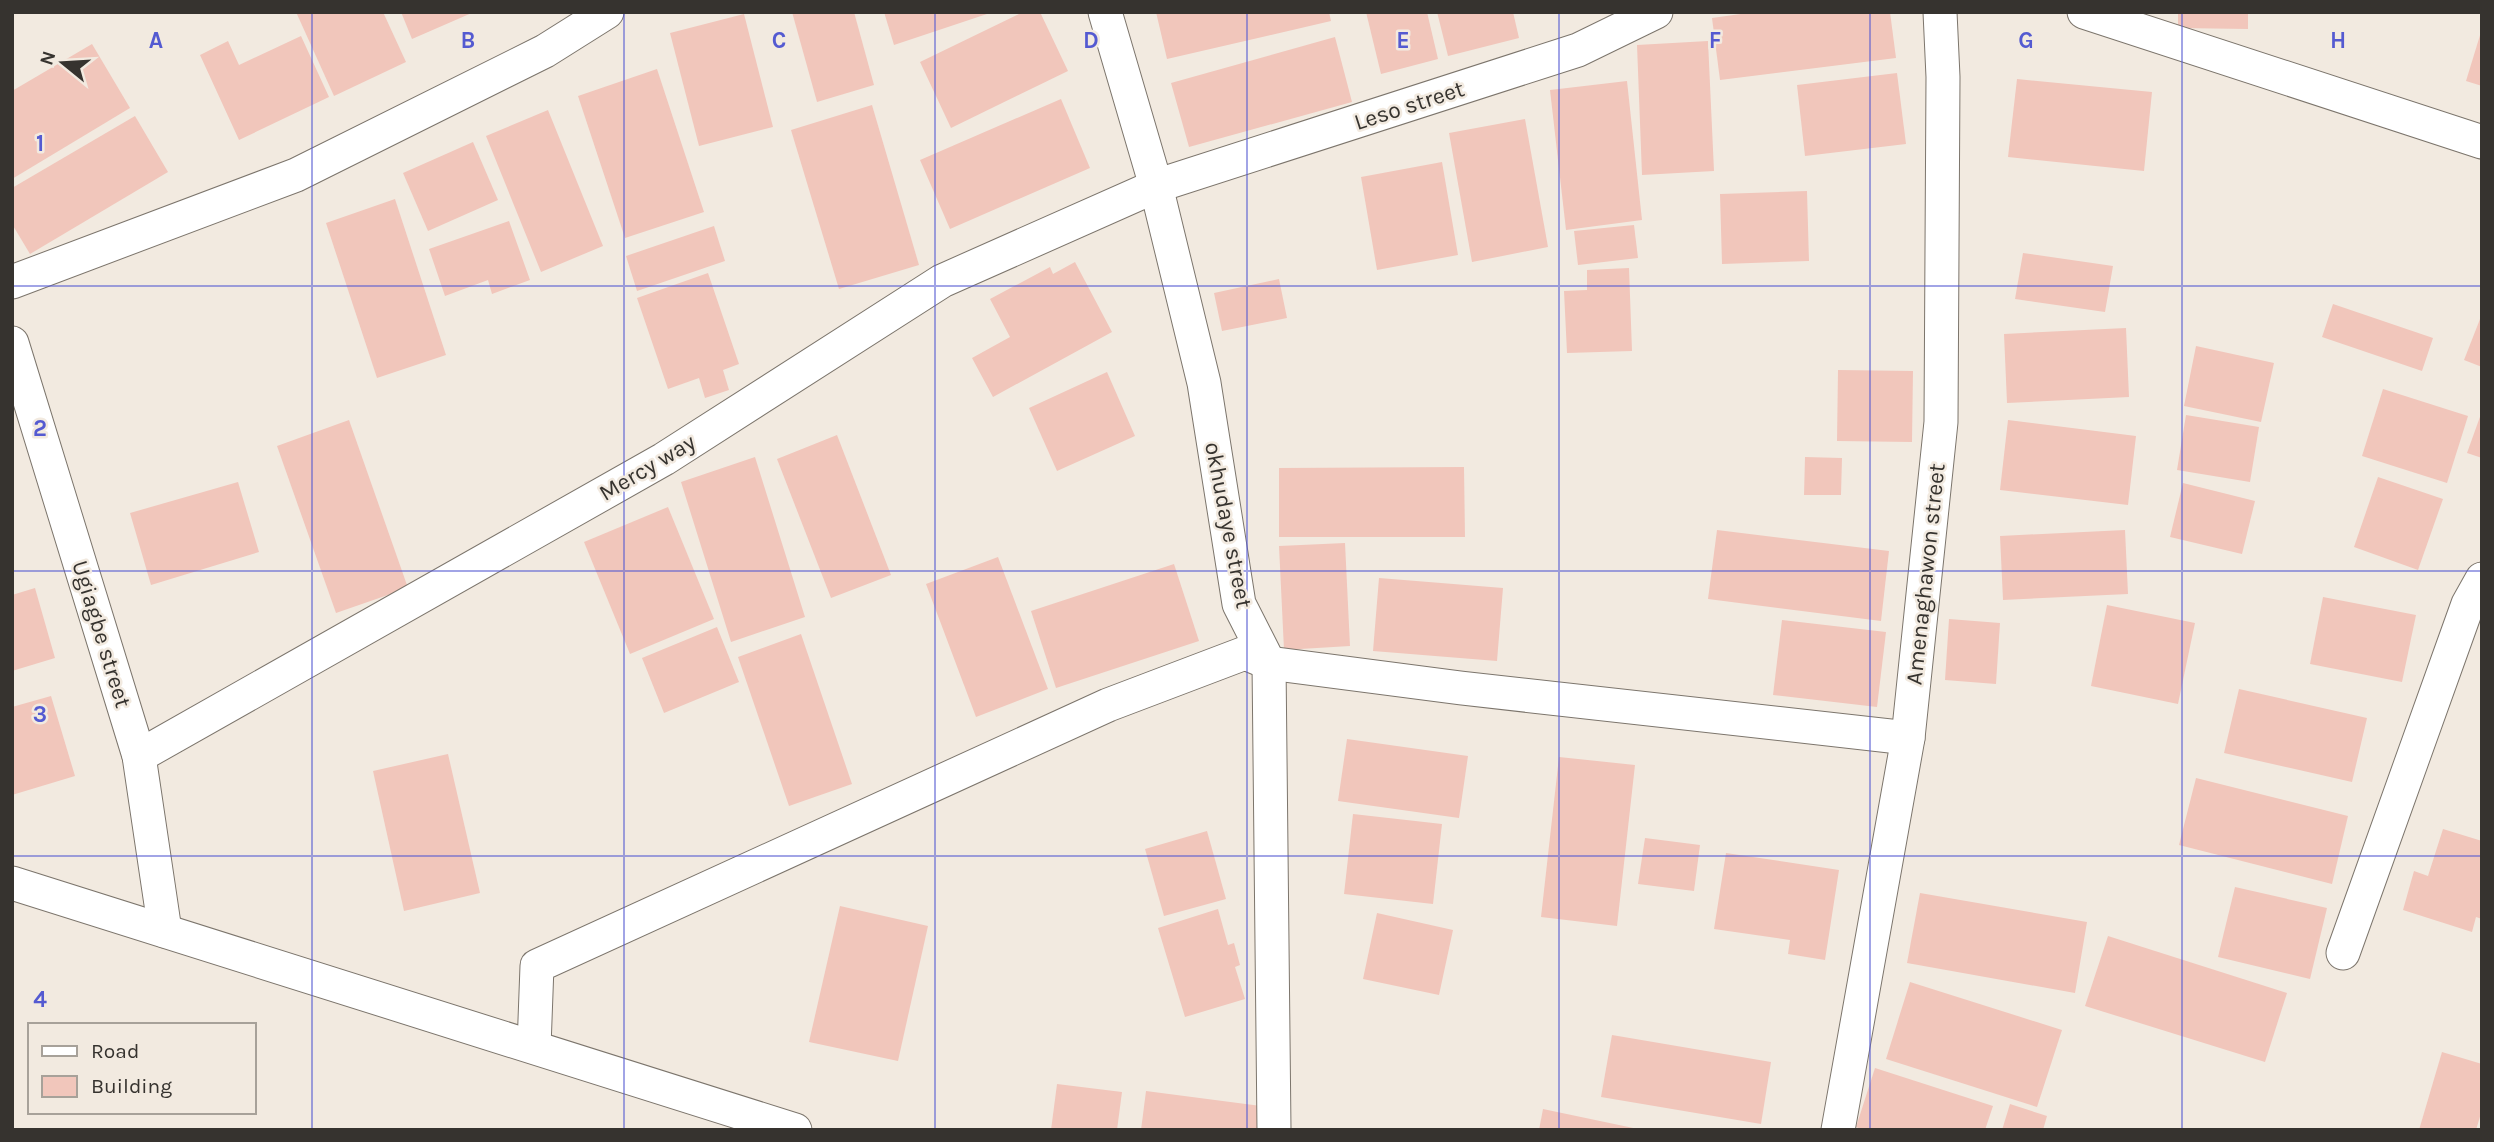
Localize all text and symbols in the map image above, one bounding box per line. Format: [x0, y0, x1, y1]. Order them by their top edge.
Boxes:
text: A [149, 27, 163, 54]
text: B [461, 27, 475, 54]
text: C [772, 27, 786, 54]
text: D [1083, 27, 1099, 54]
text: E [1396, 27, 1410, 54]
text: F [1709, 27, 1721, 54]
text: G [2018, 27, 2034, 54]
text: H [2330, 27, 2346, 54]
north arrow [28, 28, 98, 98]
text: N [35, 48, 60, 68]
street label: Leso street [1351, 75, 1468, 136]
text: 1 [36, 130, 44, 157]
text: 2 [33, 415, 47, 442]
street label: Mercy way [594, 428, 701, 507]
street label: okhudaye street [1199, 440, 1258, 611]
street label: Amenaghawon street [1900, 462, 1951, 686]
street label: Ugiagbe street [66, 557, 137, 711]
text: 3 [33, 701, 47, 728]
text: 4 [33, 986, 47, 1013]
legend [28, 1023, 256, 1114]
text: Road [91, 1039, 139, 1063]
text: Building [91, 1074, 172, 1098]

